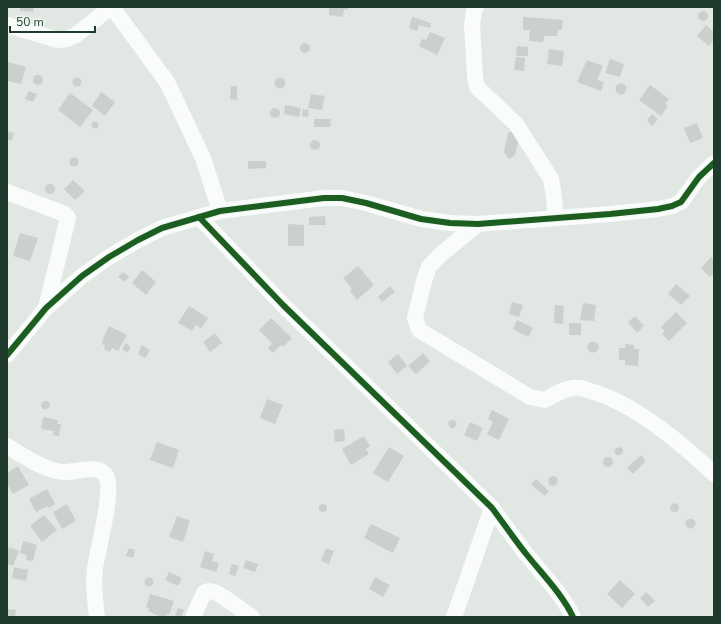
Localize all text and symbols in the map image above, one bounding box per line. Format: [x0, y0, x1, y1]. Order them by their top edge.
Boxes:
scale bar [10, 8, 95, 34]
text: 50 m [16, 14, 44, 30]

